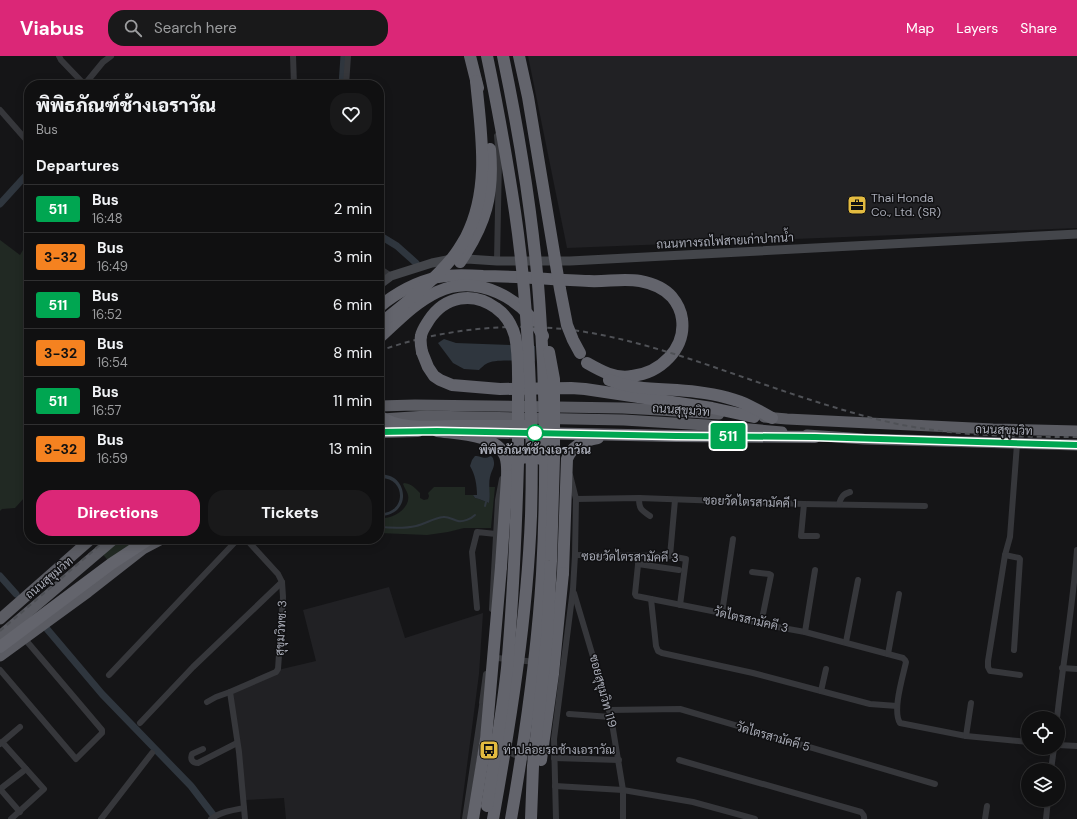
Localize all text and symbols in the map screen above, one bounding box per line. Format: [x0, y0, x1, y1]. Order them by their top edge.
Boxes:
search box [108, 10, 388, 46]
text: Viabus [20, 16, 84, 41]
icon: search [122, 17, 144, 39]
text: Search here [154, 18, 237, 38]
text: Map [906, 19, 934, 37]
text: Layers [956, 19, 998, 37]
text: Share [1020, 19, 1057, 37]
text: พิพิธภัณฑ์ช้างเอราวัณ [36, 93, 216, 118]
button: heart [330, 93, 372, 135]
text: Bus [36, 121, 58, 138]
text: Departures [36, 156, 119, 176]
text: Bus [92, 190, 119, 210]
place label: Thai Honda Co., Ltd. (SR) [871, 190, 941, 220]
office icon: Thai Honda Co., Ltd. (SR) [846, 194, 868, 216]
text: 2 min [334, 199, 372, 219]
text: 511 [49, 200, 67, 218]
text: 16:48 [92, 210, 123, 227]
street label: ถนนทางรถไฟสายเก่าปากน้ำ [656, 226, 794, 253]
text: Bus [97, 238, 124, 258]
text: 3 min [334, 247, 372, 267]
text: 3-32 [44, 248, 77, 266]
text: 16:49 [97, 258, 128, 275]
text: Bus [92, 286, 119, 306]
text: 6 min [333, 295, 372, 315]
text: 511 [49, 296, 67, 314]
text: 16:52 [92, 306, 122, 323]
text: Bus [97, 334, 124, 354]
text: 8 min [333, 343, 372, 363]
text: 3-32 [44, 344, 77, 362]
text: 16:54 [97, 354, 128, 371]
text: Bus [92, 382, 119, 402]
text: 11 min [333, 391, 372, 411]
text: 511 [49, 392, 67, 410]
street label: ถนนสุขุมวิท [652, 400, 710, 421]
text: 16:57 [92, 402, 122, 419]
street label: ถนนสุขุมวิท [975, 421, 1033, 440]
line badge: 511 [705, 423, 751, 449]
marker: พิพิธภัณฑ์ช้างเอราวัณ [526, 424, 544, 442]
text: 511 [719, 427, 737, 445]
text: Bus [97, 430, 124, 450]
text: 13 min [329, 439, 372, 459]
text: 3-32 [44, 440, 77, 458]
place label: พิพิธภัณฑ์ช้างเอราวัณ [479, 442, 591, 458]
text: 16:59 [97, 450, 128, 467]
button: Directions [36, 490, 200, 536]
button: Tickets [208, 490, 372, 536]
street label: ซอยวัดไตรสามัคคี 1 [703, 492, 797, 512]
street label: ซอยวัดไตรสามัคคี 3 [581, 548, 679, 566]
street label: ถนนสุขุมวิท [22, 553, 77, 603]
street label: สุขุมวิทซ. 3 [272, 600, 291, 656]
street label: วัดไตรสามัคคี 3 [712, 604, 790, 636]
street label: ซอยสุขุมวิท 119 [585, 653, 620, 730]
map controls [1021, 711, 1065, 807]
button: locate [1021, 711, 1065, 755]
street label: วัดไตรสามัคคี 5 [734, 719, 812, 755]
bus stop icon: ท่าปล่อยรถช้างเอราวัณ [478, 739, 500, 761]
place label: ท่าปล่อยรถช้างเอราวัณ [503, 742, 615, 758]
button: layers [1021, 763, 1065, 807]

